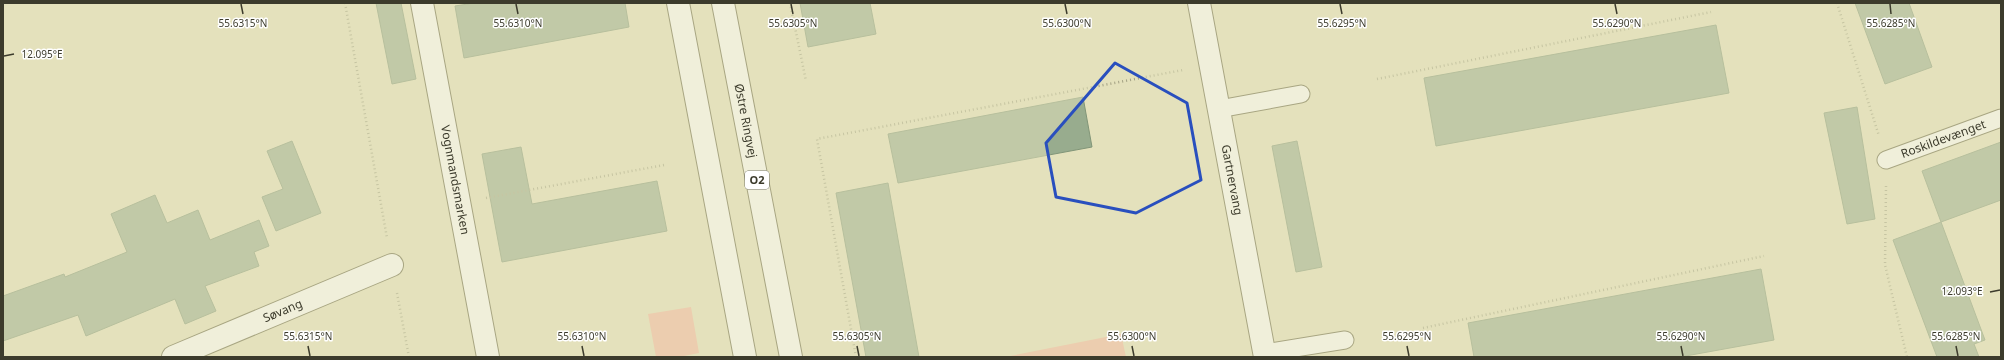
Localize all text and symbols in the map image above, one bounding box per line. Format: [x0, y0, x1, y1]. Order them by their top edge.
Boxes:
text: 55.6315°N [219, 16, 267, 30]
text: 55.6310°N [494, 16, 542, 30]
text: 55.6305°N [769, 16, 817, 30]
text: 55.6300°N [1043, 16, 1091, 30]
text: 55.6295°N [1318, 16, 1366, 30]
text: 55.6290°N [1593, 16, 1641, 30]
text: 55.6285°N [1867, 16, 1915, 30]
text: 12.095°E [21, 47, 63, 61]
street label: Østre Ringvej [731, 82, 762, 159]
street label: Roskildevænget [1898, 115, 1989, 162]
street label: Vognmandsmarken [437, 124, 474, 236]
street label: Gartnervang [1218, 143, 1247, 217]
road number: O2 [745, 171, 769, 189]
text: 12.093°E [1941, 284, 1983, 298]
street label: Søvang [260, 295, 305, 326]
text: 55.6315°N [284, 329, 332, 343]
text: 55.6310°N [558, 329, 606, 343]
text: 55.6305°N [833, 329, 881, 343]
text: 55.6300°N [1108, 329, 1156, 343]
text: 55.6295°N [1383, 329, 1431, 343]
text: 55.6290°N [1657, 329, 1705, 343]
text: 55.6285°N [1932, 329, 1980, 343]

